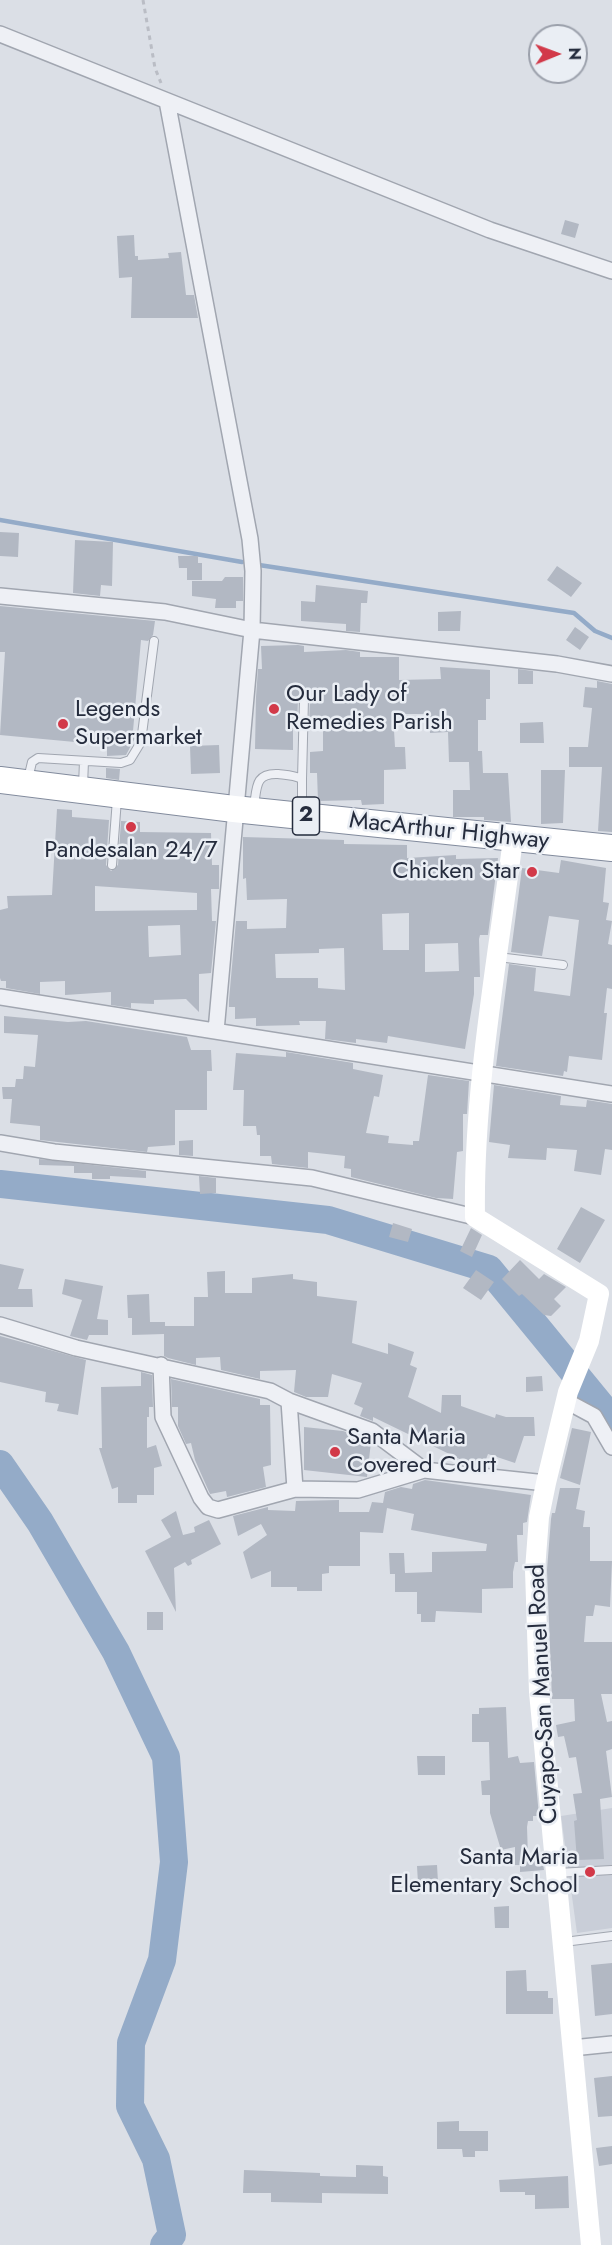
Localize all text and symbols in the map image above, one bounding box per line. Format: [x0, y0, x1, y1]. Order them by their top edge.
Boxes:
north arrow [528, 24, 588, 84]
text: N [563, 47, 586, 60]
place label: Our Lady of Remedies Parish [286, 681, 453, 737]
place label: Legends Supermarket [75, 696, 202, 752]
marker: Our Lady of Remedies Parish [267, 702, 281, 716]
marker: Legends Supermarket [56, 717, 70, 731]
road number: 2 [292, 797, 320, 835]
street label: MacArthur Highway [348, 807, 550, 857]
marker: Pandesalan 24/7 [124, 820, 138, 834]
place label: Pandesalan 24/7 [44, 837, 218, 865]
place label: Chicken Star [392, 858, 520, 886]
marker: Chicken Star [525, 865, 539, 879]
place label: Santa Maria Covered Court [347, 1424, 496, 1480]
marker: Santa Maria Covered Court [328, 1445, 342, 1459]
street label: Cuyapo-San Manuel Road [523, 1563, 565, 1825]
place label: Santa Maria Elementary School [390, 1844, 578, 1900]
marker: Santa Maria Elementary School [583, 1865, 597, 1879]

